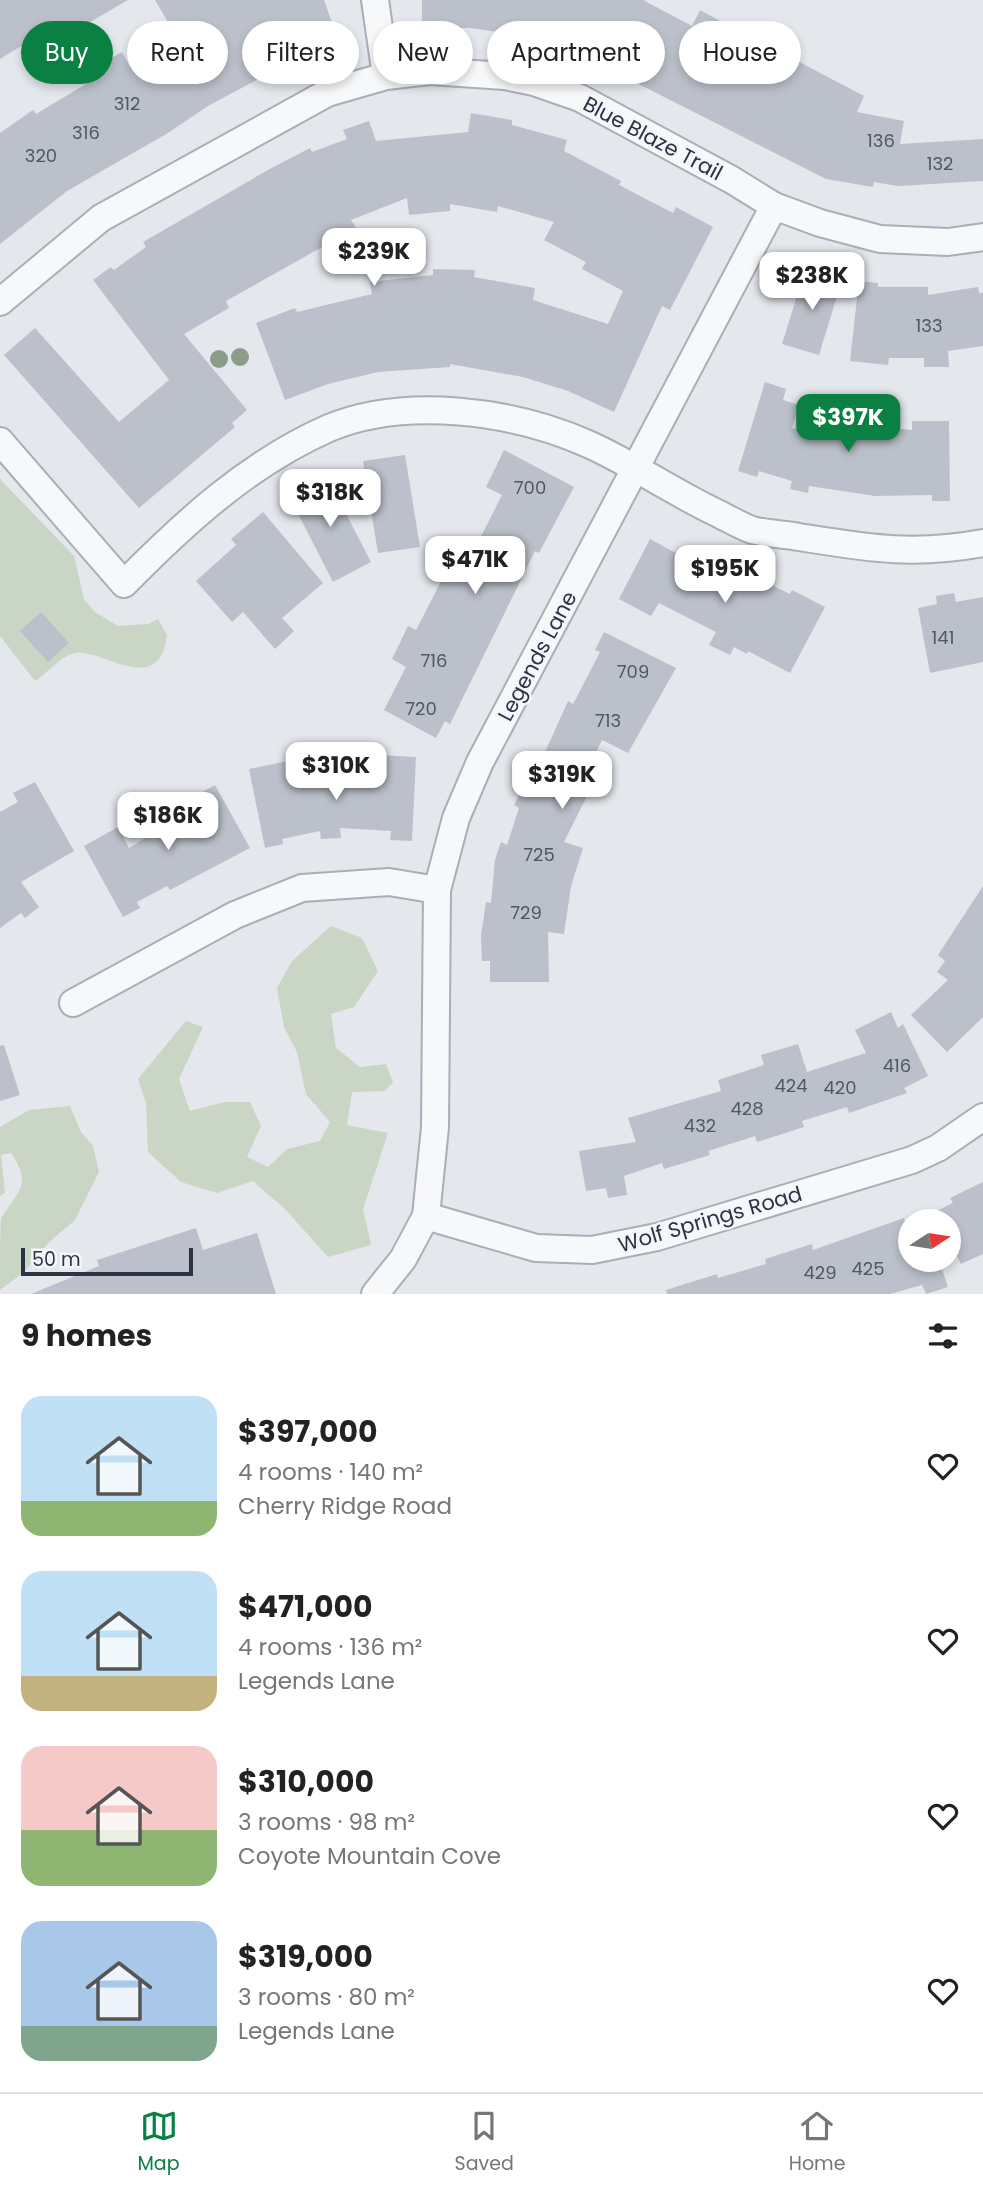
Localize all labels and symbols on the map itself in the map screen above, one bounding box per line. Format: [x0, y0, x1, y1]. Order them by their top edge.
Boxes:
street label: Blue Blaze Trail [578, 89, 728, 187]
house number: 312 [114, 91, 140, 116]
house number: 316 [72, 120, 100, 145]
house number: 136 [867, 128, 895, 153]
house number: 320 [25, 143, 57, 168]
house number: 132 [927, 151, 953, 176]
pin: $239K [325, 229, 423, 288]
pin: $238K [763, 252, 861, 312]
house number: 133 [916, 313, 942, 338]
pin: $397K [799, 394, 897, 454]
pin: $318K [281, 470, 379, 529]
house number: 700 [514, 475, 546, 500]
pin: $471K [426, 536, 524, 596]
pin: $195K [676, 546, 774, 605]
street label: Legends Lane [491, 586, 583, 726]
house number: 141 [932, 625, 954, 650]
house number: 716 [420, 648, 448, 673]
house number: 709 [617, 659, 649, 684]
house number: 720 [405, 696, 437, 721]
house number: 713 [595, 708, 621, 733]
pin: $310K [287, 742, 385, 802]
pin: $319K [513, 752, 611, 811]
pin: $186K [119, 792, 217, 852]
house number: 725 [523, 842, 555, 867]
house number: 729 [510, 900, 542, 925]
house number: 416 [883, 1053, 911, 1078]
house number: 424 [775, 1073, 808, 1098]
house number: 420 [824, 1075, 856, 1100]
house number: 428 [730, 1096, 764, 1121]
house number: 432 [684, 1113, 716, 1138]
street label: Wolf Springs Road [615, 1179, 805, 1259]
north arrow [898, 1209, 961, 1272]
scale bar [21, 1245, 192, 1277]
house number: 425 [852, 1256, 884, 1281]
house number: 429 [803, 1260, 837, 1285]

